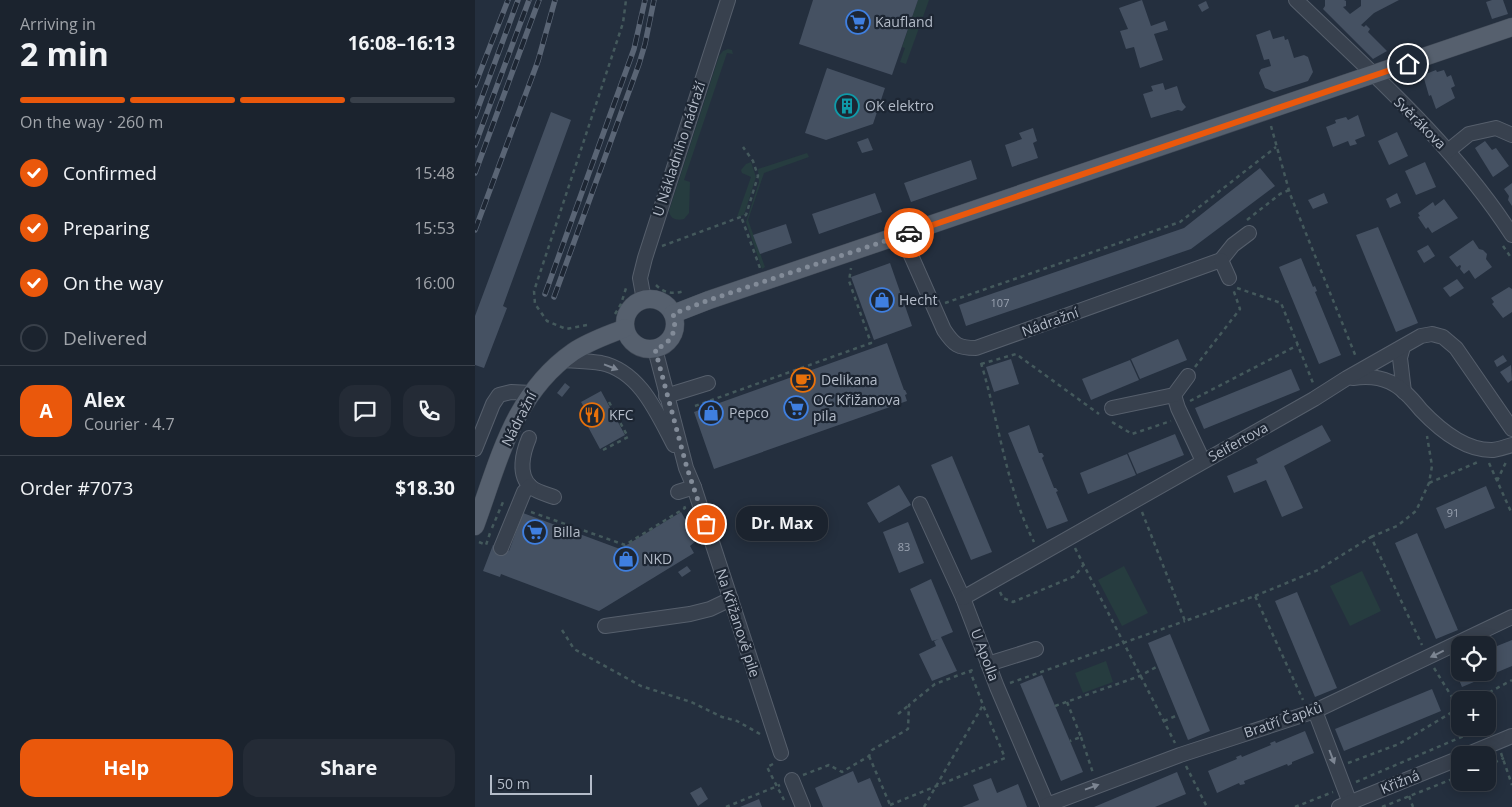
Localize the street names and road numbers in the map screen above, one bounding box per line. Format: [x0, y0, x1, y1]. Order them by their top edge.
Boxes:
street label: U Nákladního nádraží [648, 79, 709, 219]
street label: Svěrákova [1390, 92, 1451, 153]
street label: Nádražní [1019, 302, 1081, 341]
street label: Nádražní [497, 388, 541, 449]
street label: Seifertova [1204, 417, 1271, 466]
street label: Na Křižanově pile [712, 566, 765, 680]
street label: U Apolla [967, 626, 1004, 684]
street label: Bratří Čapků [1241, 697, 1324, 742]
street label: Křižná [1377, 765, 1422, 798]

